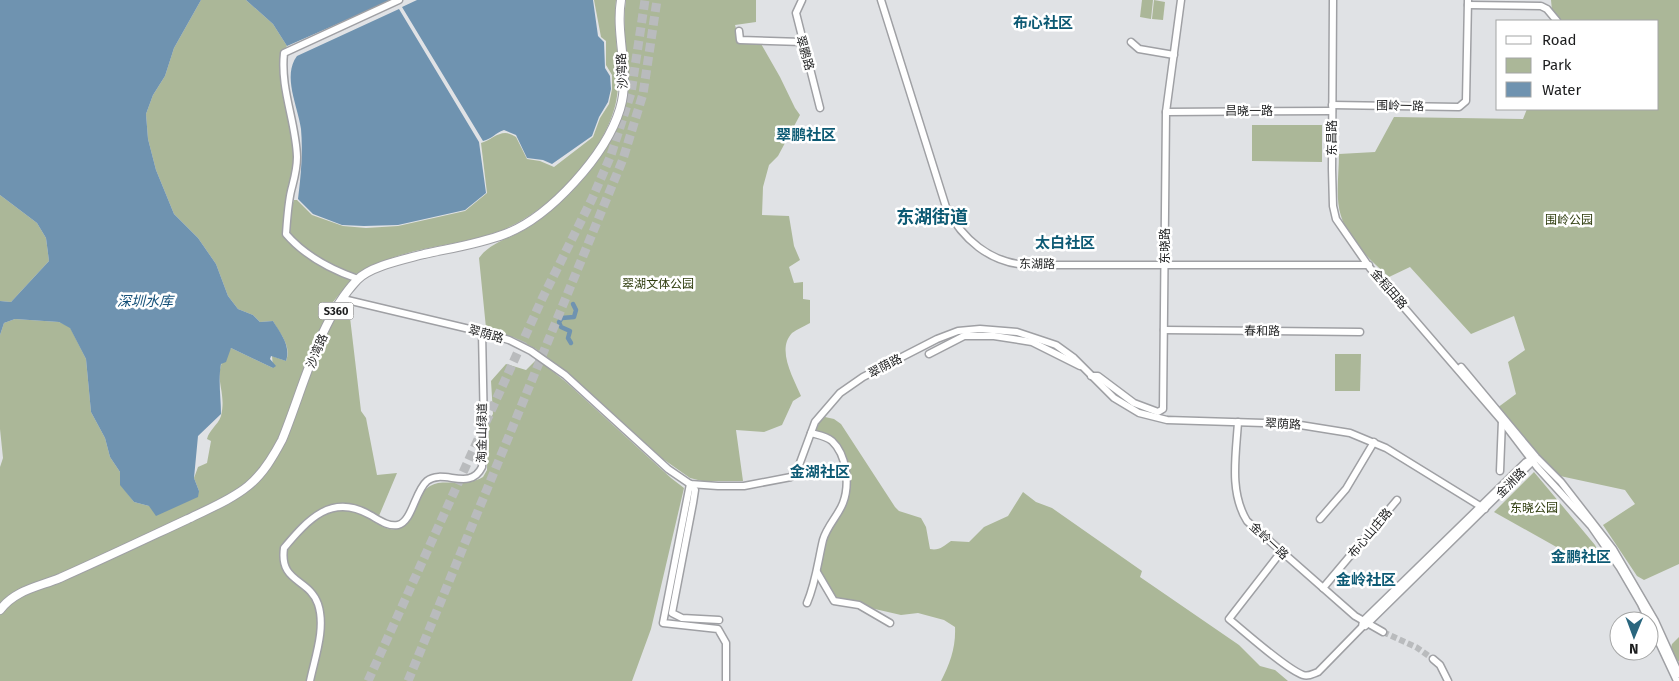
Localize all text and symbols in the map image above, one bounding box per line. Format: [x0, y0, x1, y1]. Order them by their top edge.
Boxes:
district label: 布心社区 [1013, 14, 1073, 32]
legend [1496, 20, 1659, 110]
text: Road [1542, 31, 1577, 49]
street label: 翠鹏路 [793, 34, 817, 72]
street label: 沙湾路 [614, 53, 630, 89]
text: Park [1542, 56, 1572, 74]
text: Water [1542, 81, 1581, 99]
street label: 围岭一路 [1376, 99, 1424, 113]
street label: 昌晓一路 [1225, 104, 1273, 118]
street label: 东昌路 [1325, 120, 1339, 156]
district label: 翠鹏社区 [776, 126, 836, 144]
district label: 东湖街道 [896, 206, 968, 228]
park label: 围岭公园 [1545, 213, 1593, 227]
street label: 东晓路 [1158, 228, 1172, 264]
district label: 太白社区 [1035, 234, 1095, 252]
street label: 东湖路 [1019, 257, 1055, 271]
street label: 金稻田路 [1368, 266, 1410, 312]
park label: 翠湖文体公园 [622, 277, 694, 291]
water label: 深圳水库 [117, 293, 175, 310]
road number: S360 [318, 302, 354, 320]
street label: 翠荫路 [467, 322, 505, 346]
street label: 春和路 [1244, 324, 1280, 338]
street label: 沙湾路 [304, 332, 330, 370]
street label: 翠荫路 [866, 351, 904, 381]
street label: 淘金山绿道 [474, 403, 490, 463]
street label: 翠荫路 [1265, 416, 1301, 432]
district label: 金湖社区 [790, 463, 850, 481]
street label: 金洲路 [1493, 465, 1529, 501]
park label: 东晓公园 [1510, 501, 1558, 515]
street label: 布心山庄路 [1345, 506, 1395, 560]
street label: 金岭一路 [1247, 520, 1291, 562]
district label: 金鹏社区 [1551, 548, 1611, 566]
district label: 金岭社区 [1336, 571, 1396, 589]
north arrow [1609, 611, 1659, 661]
text: N [1629, 640, 1639, 657]

